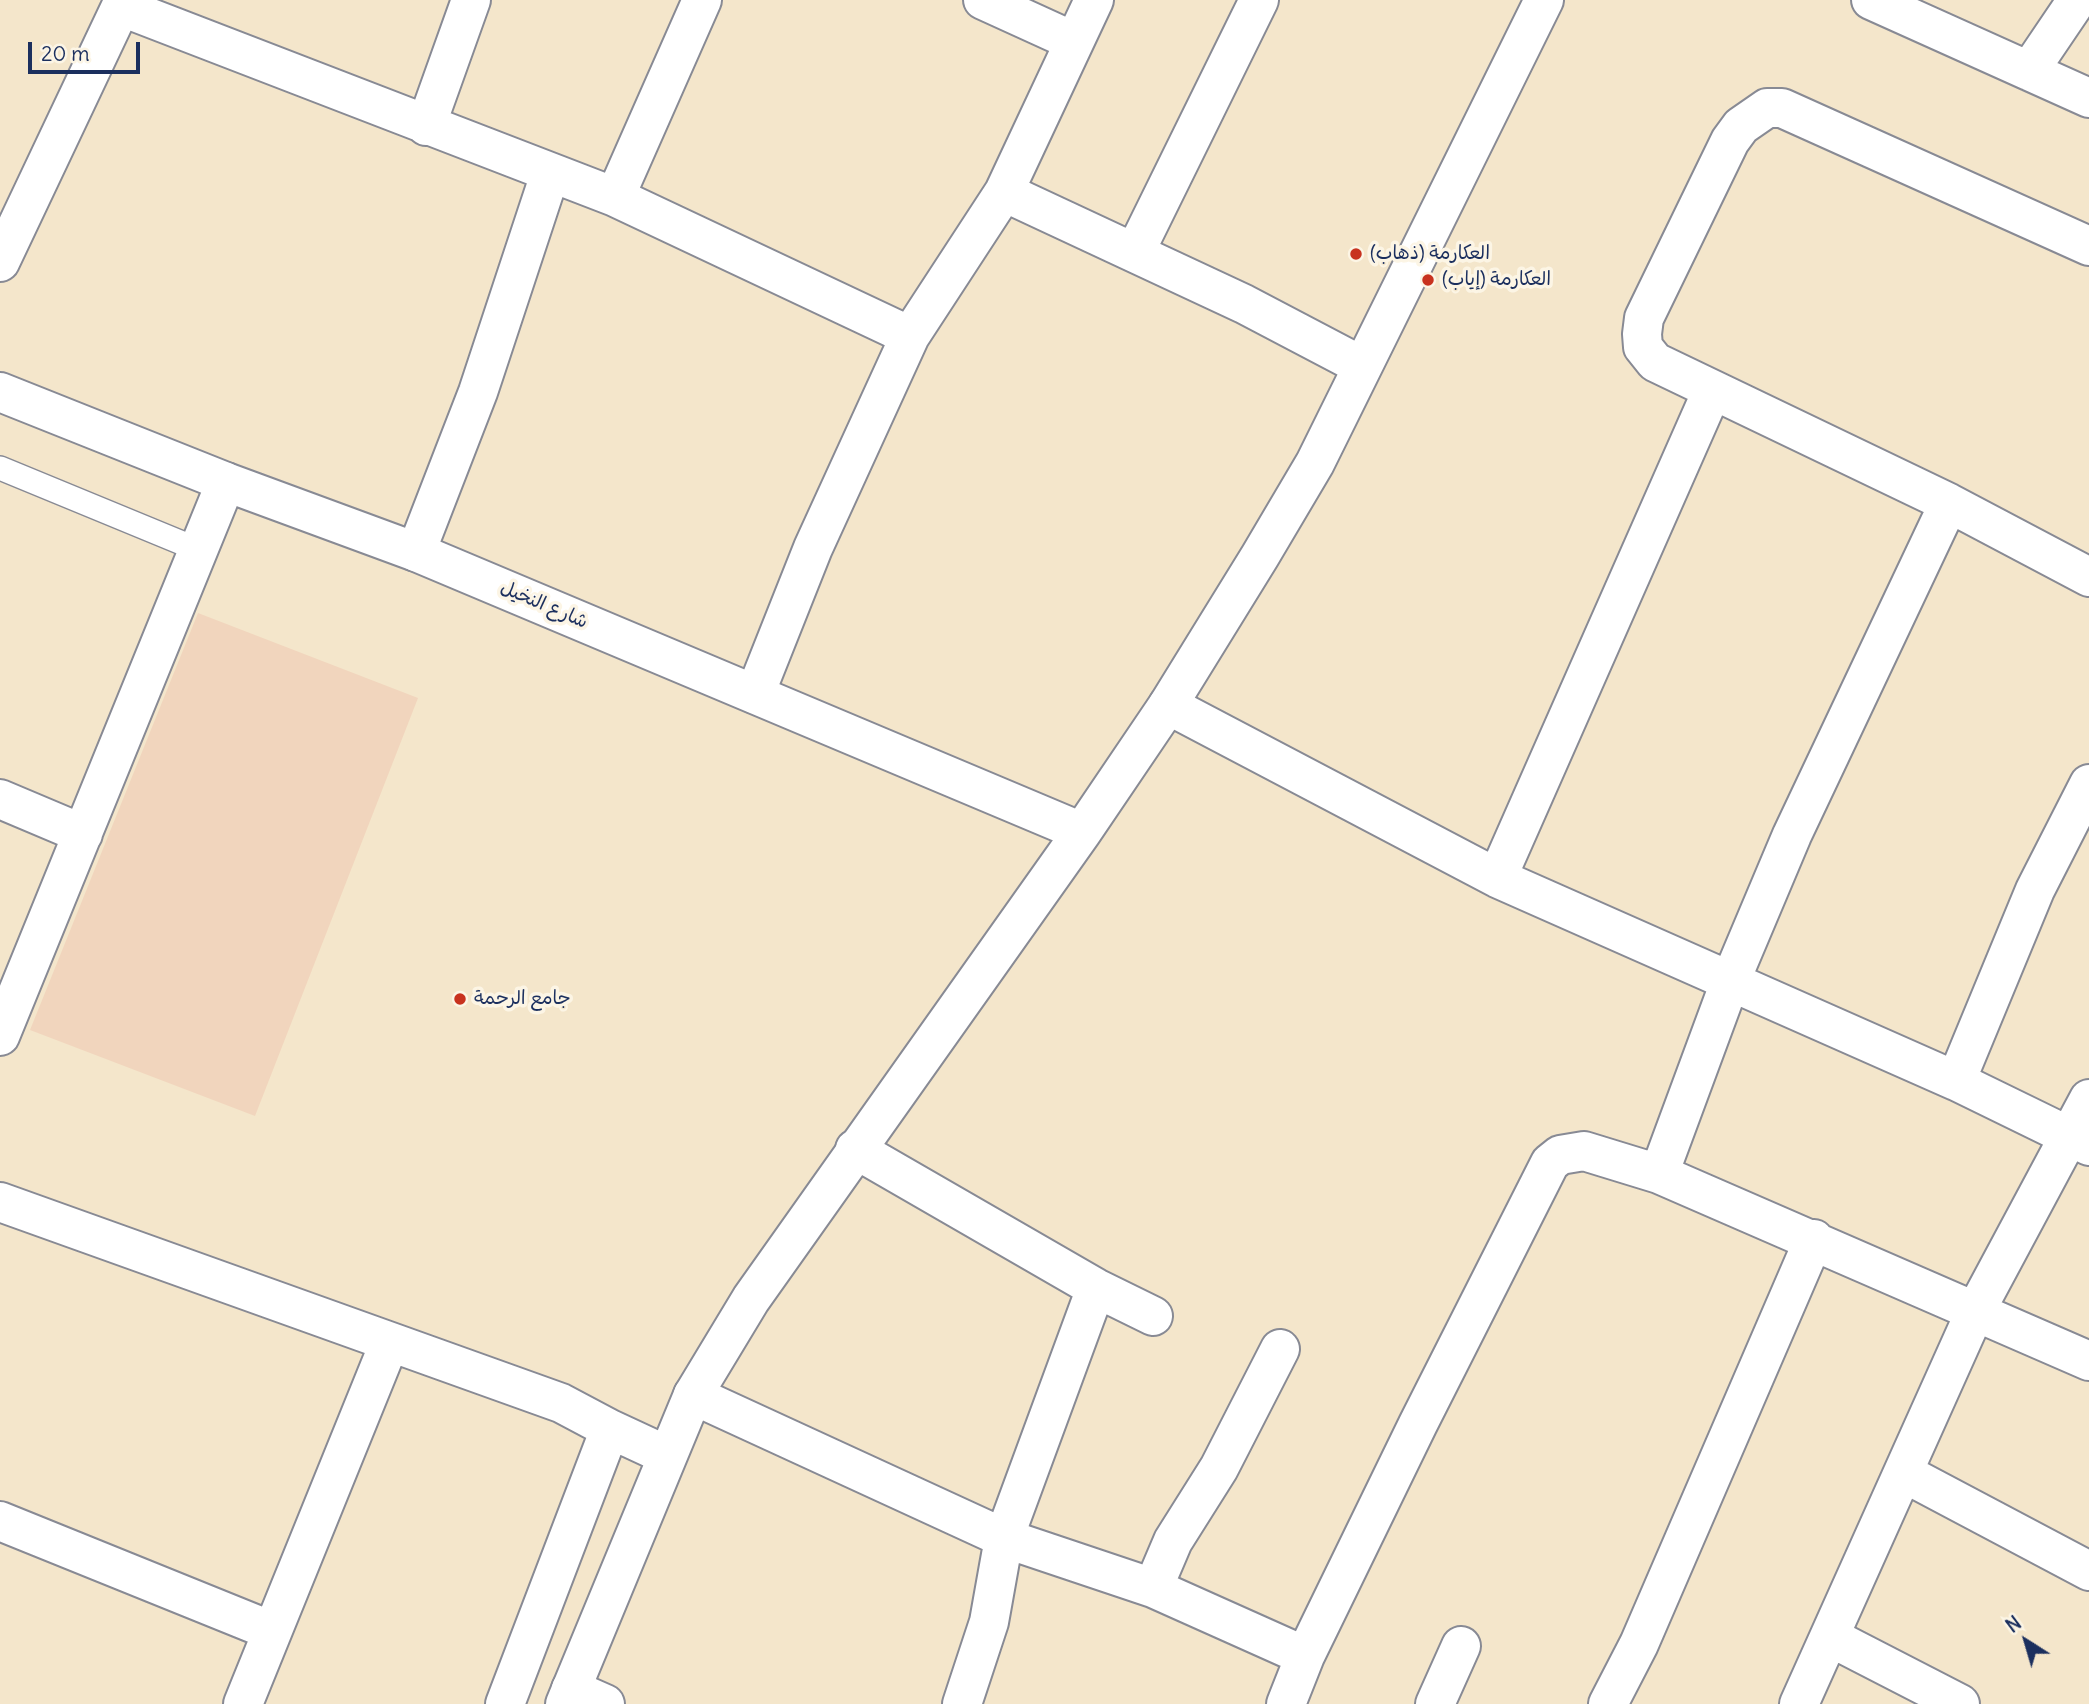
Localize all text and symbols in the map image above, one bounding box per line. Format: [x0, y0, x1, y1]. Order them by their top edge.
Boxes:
scale bar [32, 28, 144, 72]
text: 20 m [41, 40, 90, 67]
place label: العكارمة (ذهاب) [1370, 243, 1490, 265]
marker: العكارمة (ذهاب) [1348, 246, 1364, 262]
place label: العكارمة (إياب) [1442, 269, 1551, 291]
marker: العكارمة (إياب) [1420, 272, 1436, 288]
street label: شارع النخيل [497, 576, 591, 634]
place label: جامع الرحمة [474, 988, 571, 1010]
marker: جامع الرحمة [452, 991, 468, 1007]
north arrow [1991, 1606, 2061, 1676]
text: N [2001, 1611, 2026, 1638]

